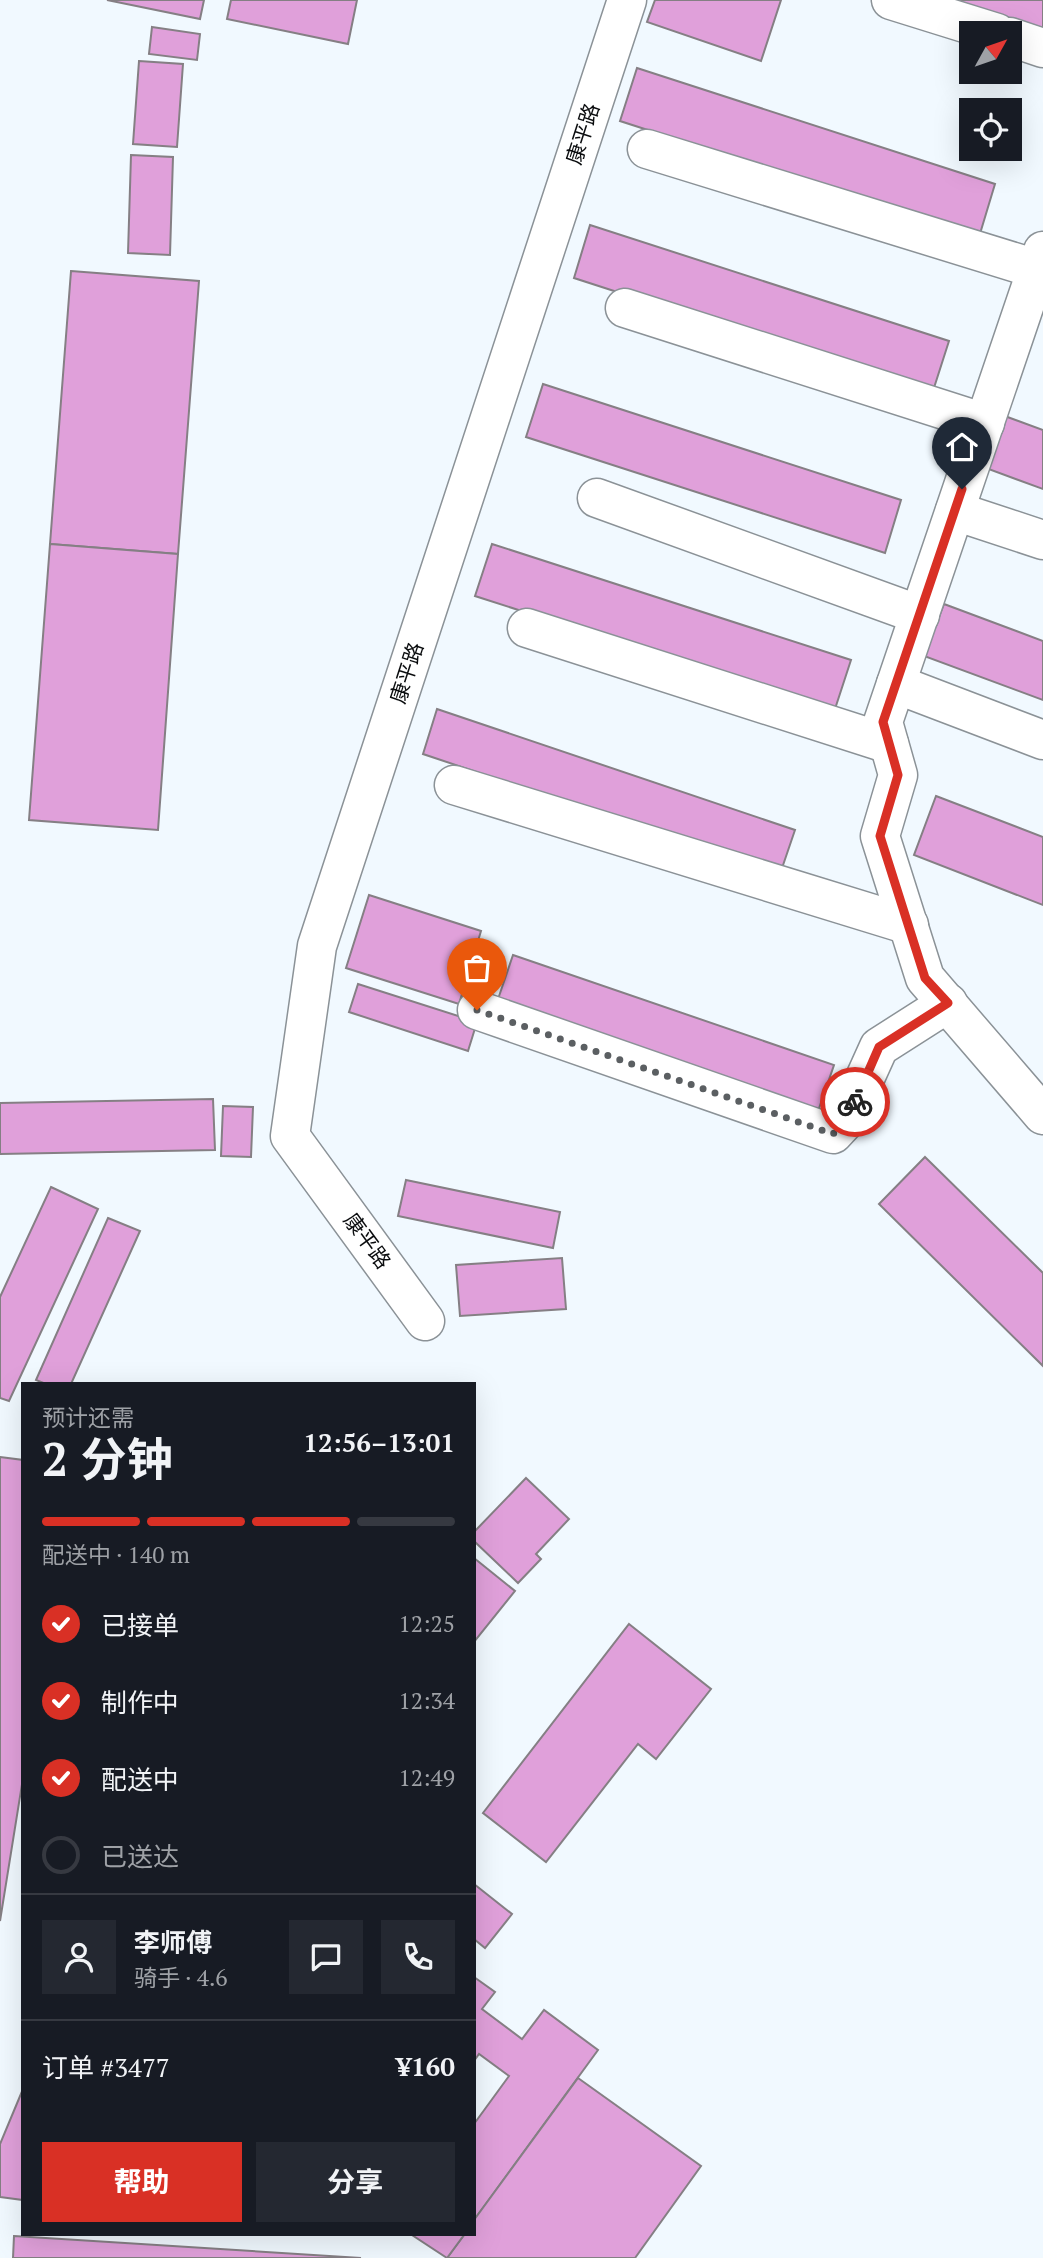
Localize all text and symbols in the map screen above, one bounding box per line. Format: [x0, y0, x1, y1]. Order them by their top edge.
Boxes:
north arrow [959, 21, 1022, 84]
map controls [959, 21, 1022, 161]
button: locate [959, 98, 1022, 161]
street label: 康平路 [559, 99, 605, 168]
pin [932, 417, 992, 489]
icon: home [943, 428, 981, 466]
street label: 康平路 [383, 638, 429, 707]
pin [447, 938, 507, 1010]
icon: bag [458, 949, 496, 987]
courier [820, 1067, 890, 1137]
icon: bike [836, 1083, 874, 1121]
street label: 康平路 [338, 1207, 398, 1274]
text: 预计还需 [42, 1402, 134, 1433]
text: 12:56–13:01 [303, 1425, 455, 1459]
text: 2 分钟 [42, 1428, 172, 1489]
text: 配送中 · 140 m [42, 1539, 190, 1570]
icon: check [42, 1605, 80, 1643]
text: 已接单 [101, 1608, 179, 1642]
text: 12:25 [398, 1608, 455, 1639]
icon: check [42, 1682, 80, 1720]
text: 制作中 [101, 1685, 179, 1719]
text: 12:34 [398, 1685, 455, 1716]
icon: check [42, 1759, 80, 1797]
text: 配送中 [101, 1762, 179, 1796]
text: 12:49 [398, 1762, 455, 1793]
text: 已送达 [101, 1839, 179, 1873]
button: person [42, 1920, 116, 1994]
button: chat [289, 1920, 363, 1994]
button: phone [381, 1920, 455, 1994]
text: 李师傅 [134, 1925, 212, 1959]
text: 骑手 · 4.6 [134, 1962, 228, 1993]
text: ¥160 [396, 2049, 455, 2083]
text: 订单 #3477 [42, 2050, 170, 2084]
button: 帮助 [42, 2142, 242, 2222]
button: 分享 [256, 2142, 455, 2222]

